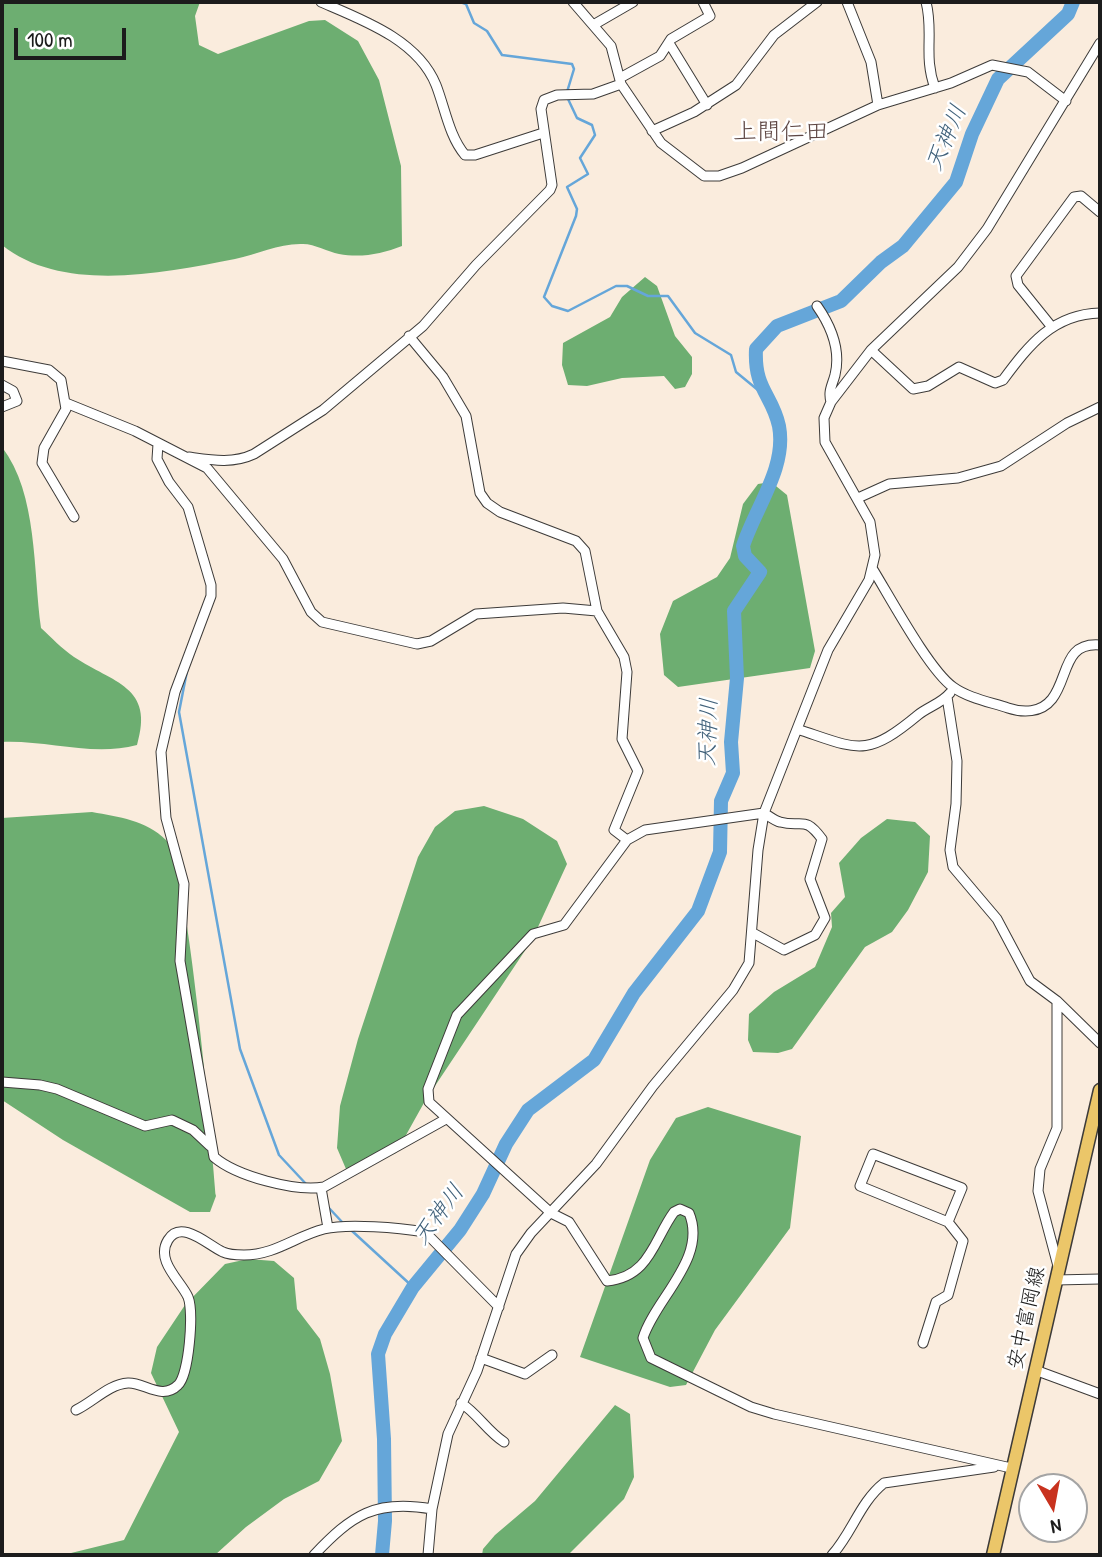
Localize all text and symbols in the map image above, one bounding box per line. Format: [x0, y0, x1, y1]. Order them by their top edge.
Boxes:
scale bar [18, 14, 130, 58]
text: 100 m [27, 25, 73, 54]
water label: 天神川 [921, 101, 973, 175]
district label: 上間仁田 [733, 119, 829, 147]
water label: 天神川 [694, 697, 724, 767]
water label: 天神川 [407, 1179, 471, 1251]
street label: 安中富岡線 [1003, 1264, 1051, 1372]
north arrow [1018, 1473, 1088, 1543]
text: N [1049, 1513, 1064, 1540]

